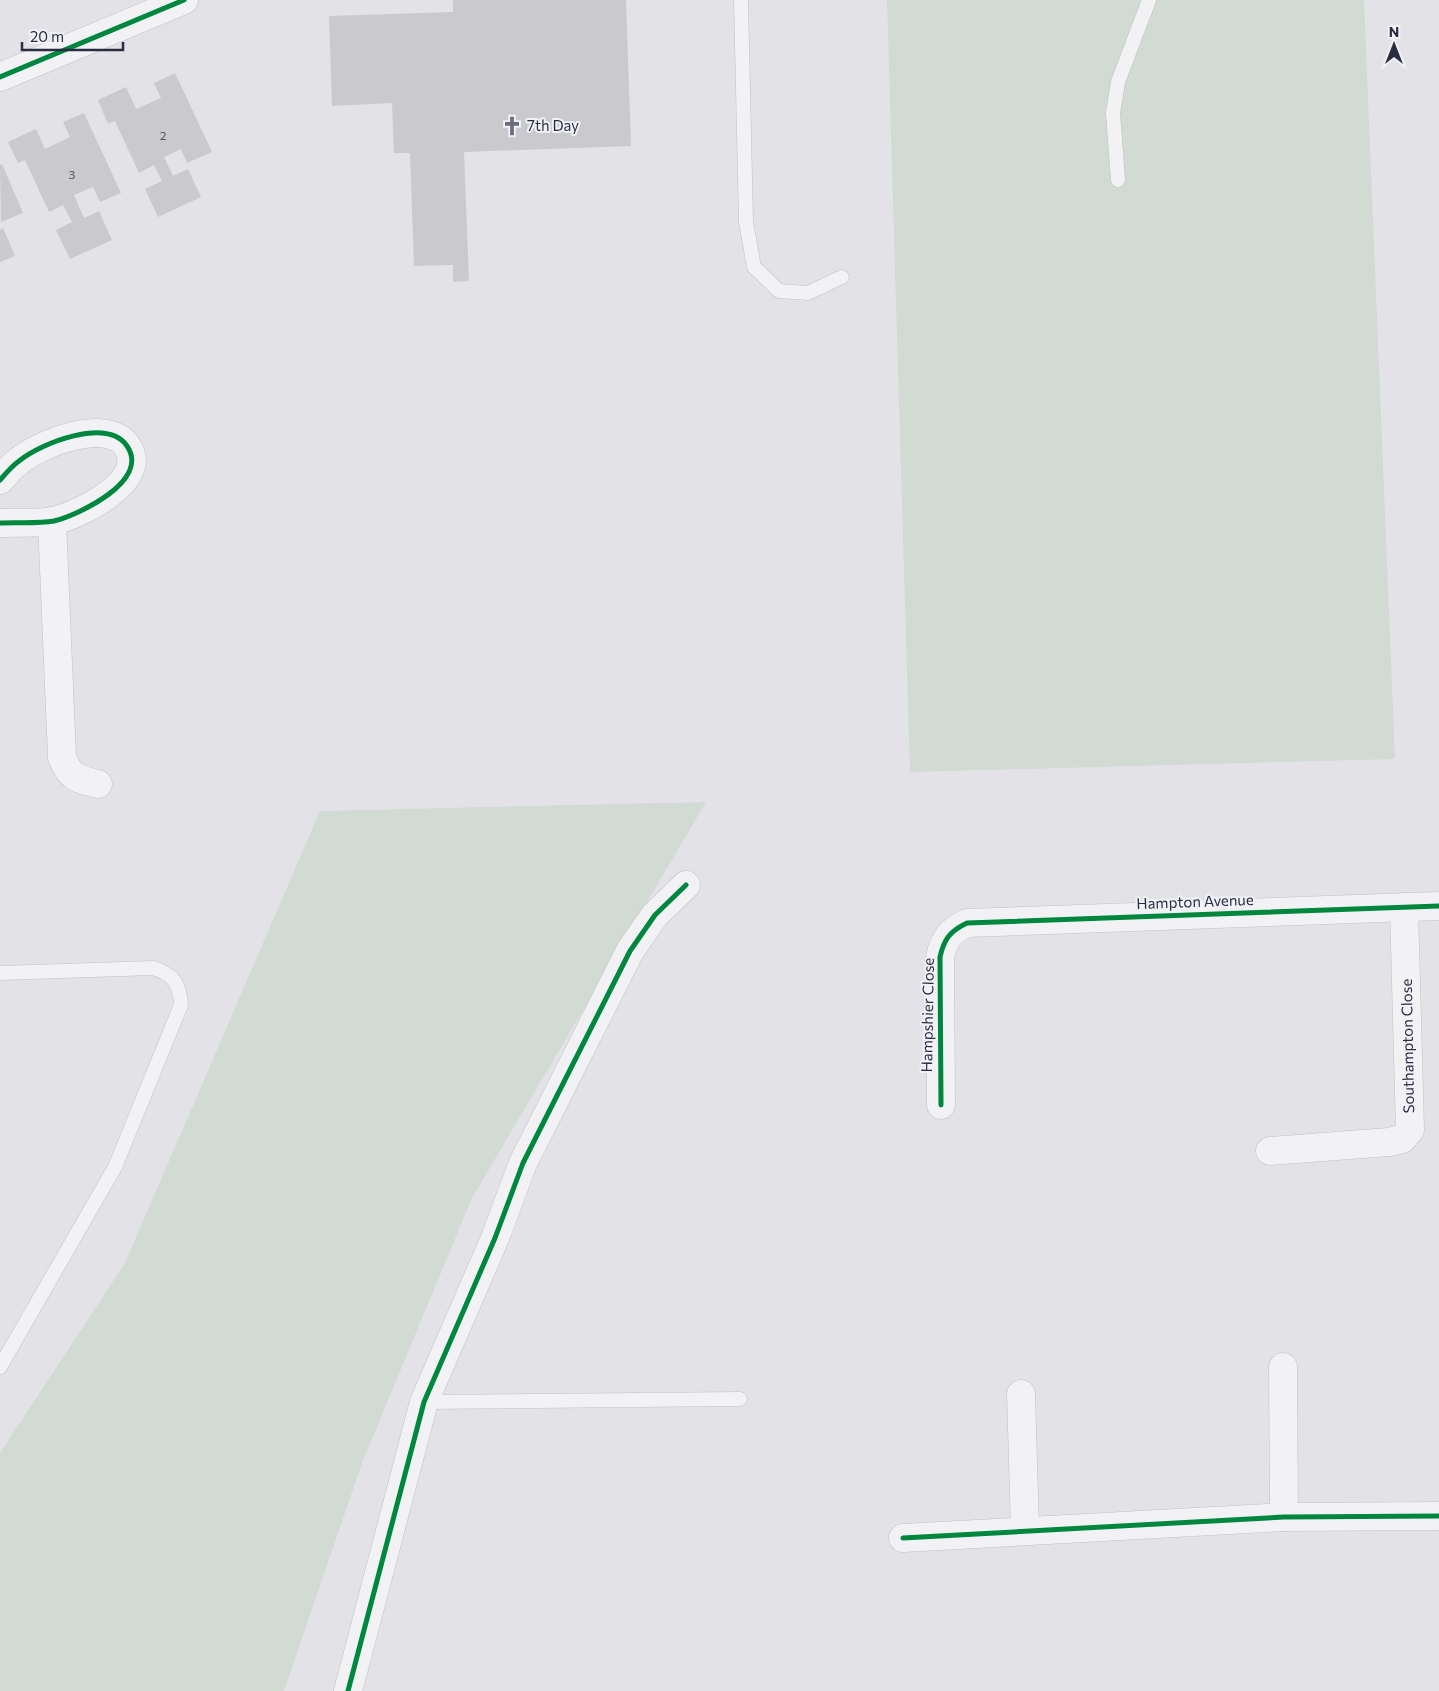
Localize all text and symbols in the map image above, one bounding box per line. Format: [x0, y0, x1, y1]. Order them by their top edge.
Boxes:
scale bar [22, 20, 124, 52]
north arrow [1369, 20, 1419, 70]
text: N [1389, 23, 1399, 40]
text: 20 m [30, 27, 64, 45]
church icon: 7th Day [501, 115, 523, 137]
place label: 7th Day [527, 116, 579, 134]
house number: 2 [160, 128, 167, 142]
house number: 3 [69, 167, 76, 181]
street label: Hampton Avenue [1136, 890, 1254, 912]
street label: Hampshier Close [917, 957, 937, 1072]
street label: Southampton Close [1397, 978, 1417, 1114]

